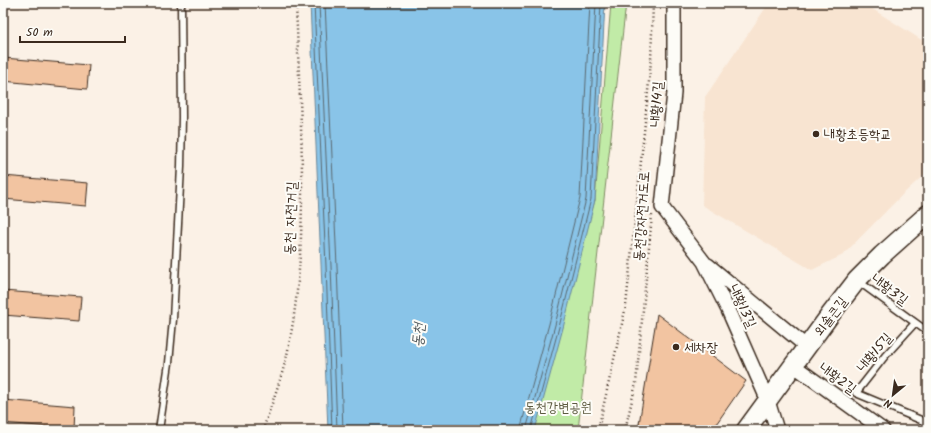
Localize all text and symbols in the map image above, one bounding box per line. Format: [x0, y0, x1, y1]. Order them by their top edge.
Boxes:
scale bar [20, 18, 125, 44]
text: 50 m [26, 23, 53, 42]
street label: 내황14길 [644, 80, 670, 128]
place label: 내황초등학교 [824, 124, 892, 146]
marker: 내황초등학교 [811, 129, 821, 139]
street label: 동천강자전거도로 [628, 170, 656, 262]
street label: 동천 자전거길 [279, 180, 303, 255]
street label: 내황3길 [866, 269, 913, 311]
street label: 내황13길 [722, 281, 762, 333]
street label: 외솔큰길 [808, 291, 854, 341]
water label: 동천 [406, 320, 432, 348]
street label: 내황15길 [852, 328, 898, 377]
place label: 세차장 [684, 337, 719, 359]
marker: 세차장 [671, 342, 681, 352]
street label: 내황2길 [814, 358, 861, 400]
north arrow [873, 375, 913, 415]
text: N [881, 393, 896, 412]
park label: 동천강변공원 [524, 397, 592, 419]

